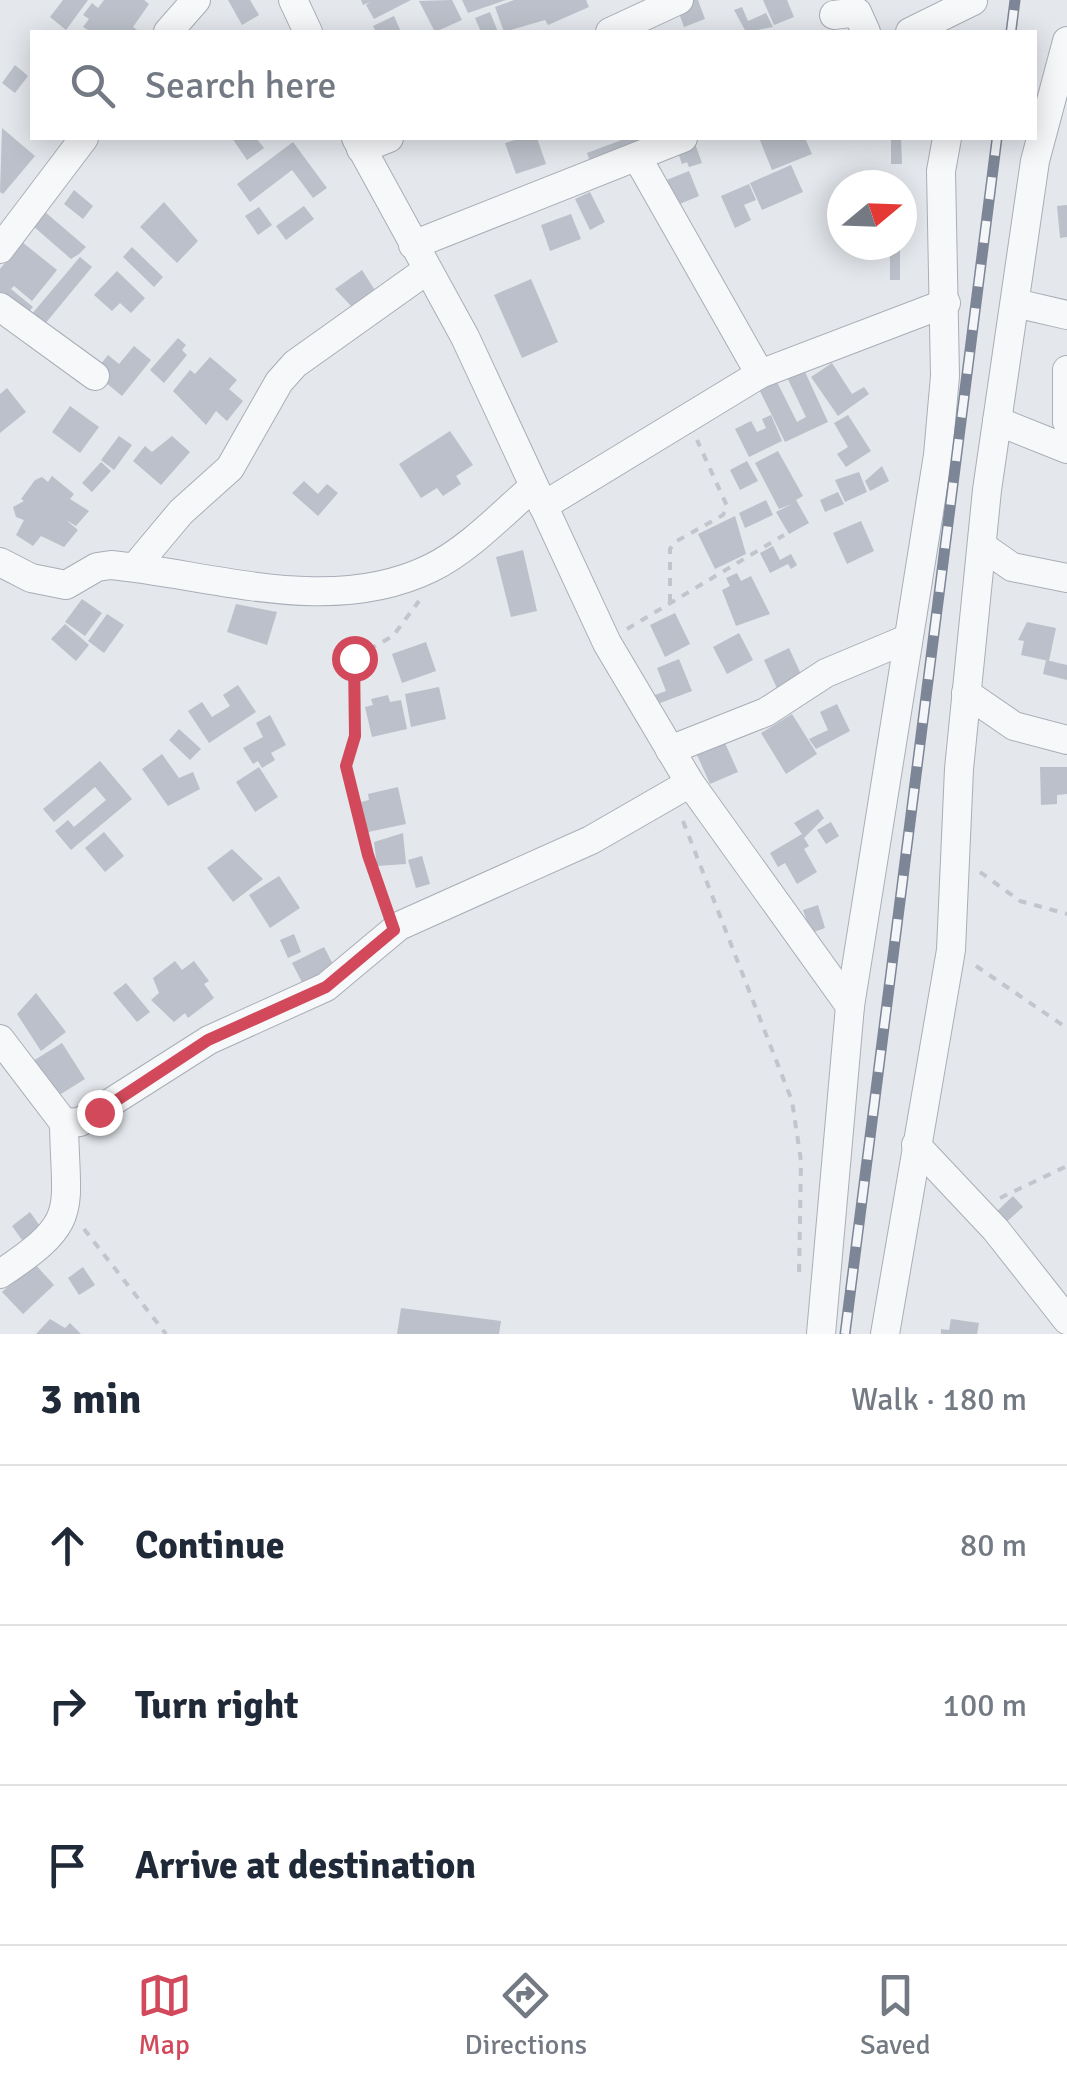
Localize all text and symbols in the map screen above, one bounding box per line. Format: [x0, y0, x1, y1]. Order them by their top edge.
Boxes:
search box [30, 30, 1037, 140]
icon: search [65, 58, 120, 113]
text: Search here [145, 62, 337, 109]
north arrow [827, 170, 917, 260]
route start [332, 636, 378, 682]
route end [77, 1090, 123, 1136]
text: 3 min [40, 1374, 141, 1425]
text: Walk · 180 m [851, 1380, 1027, 1419]
icon: ahead [40, 1518, 95, 1573]
text: Continue [135, 1522, 285, 1569]
text: 80 m [960, 1526, 1027, 1565]
icon: right [40, 1678, 95, 1733]
text: Turn right [135, 1682, 299, 1729]
text: 100 m [943, 1686, 1027, 1725]
icon: arrive [40, 1838, 95, 1893]
text: Arrive at destination [135, 1842, 476, 1889]
tab: Map [137, 1968, 192, 2062]
tab: Directions [465, 1968, 587, 2062]
tab: Saved [860, 1968, 930, 2062]

